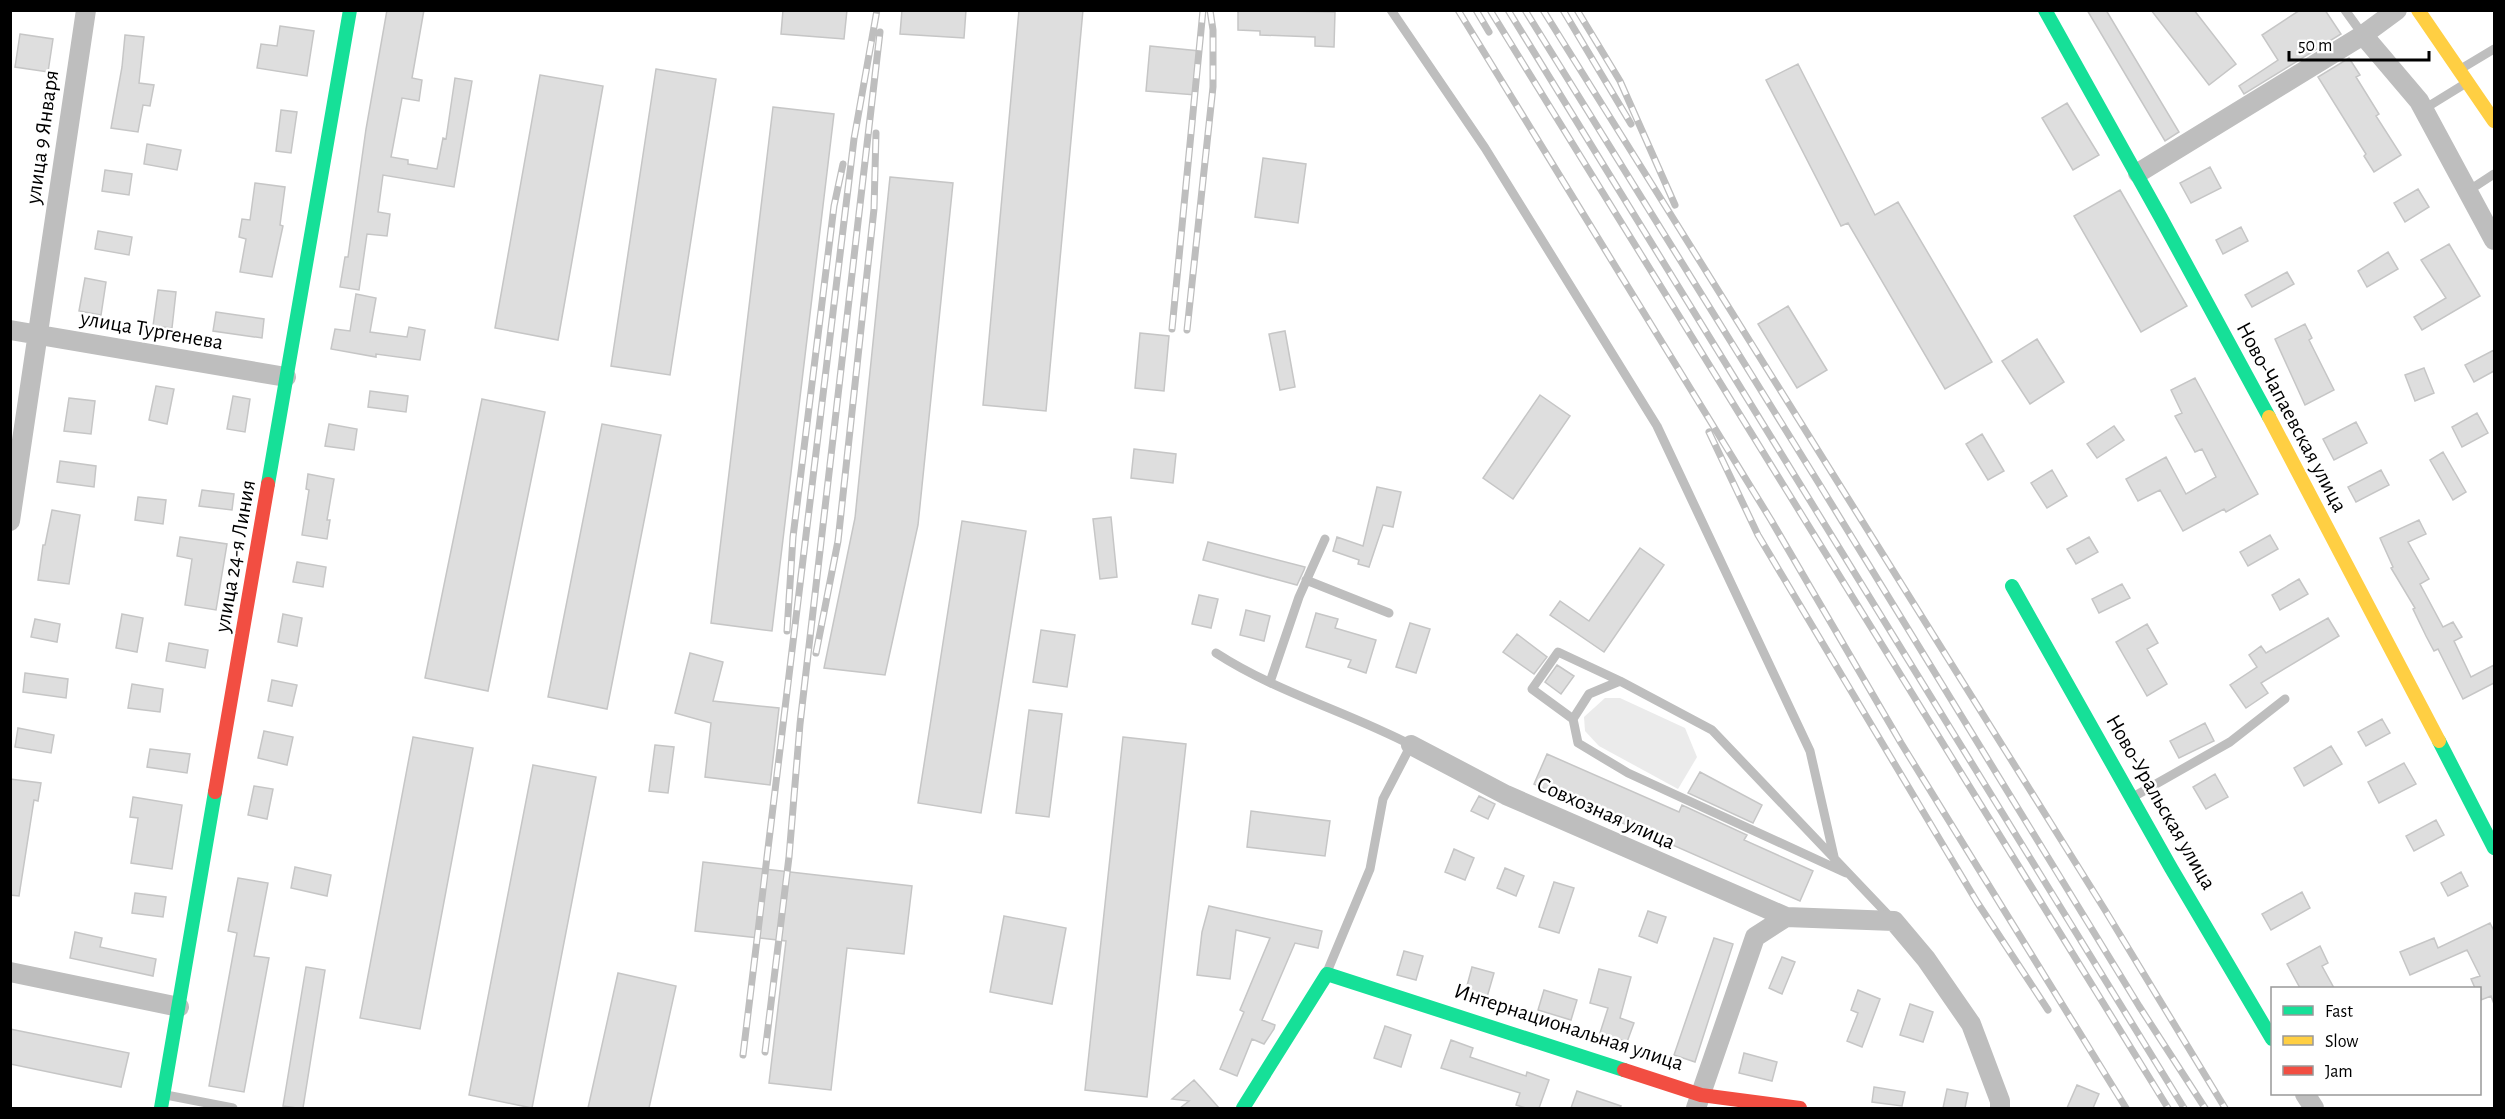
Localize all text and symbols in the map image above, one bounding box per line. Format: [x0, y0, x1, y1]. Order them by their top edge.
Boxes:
scale bar [2289, 24, 2428, 62]
text: 50 m [2298, 37, 2332, 55]
street label: улица 9 Января [22, 69, 62, 206]
street label: улица Тургенева [78, 306, 225, 353]
street label: Ново-Чапаевская улица [2233, 318, 2351, 516]
street label: улица 24-я Линия [211, 478, 259, 635]
street label: Ново-Уральская улица [2102, 711, 2220, 893]
street label: Совхозная улица [1533, 773, 1679, 853]
street label: Интернациональная улица [1452, 979, 1686, 1075]
legend [2271, 987, 2481, 1095]
text: Fast [2325, 1003, 2353, 1021]
text: Slow [2325, 1033, 2358, 1051]
text: Jam [2325, 1063, 2353, 1081]

